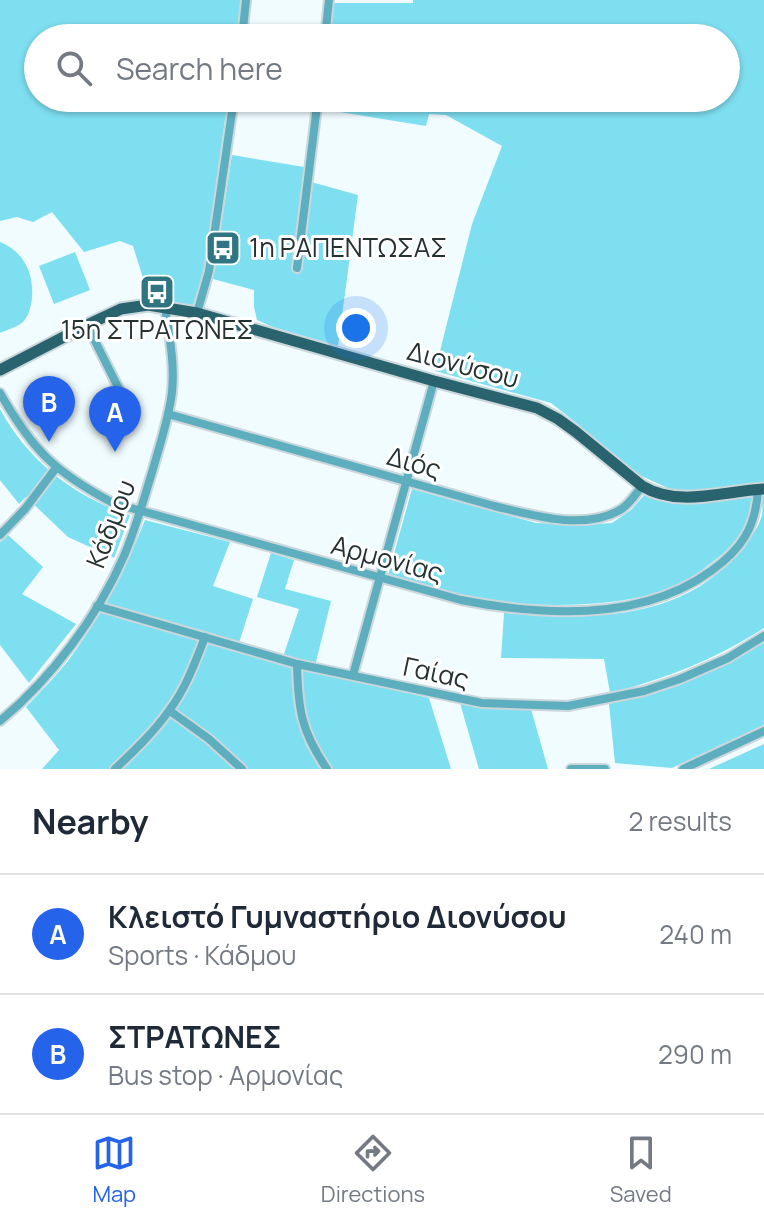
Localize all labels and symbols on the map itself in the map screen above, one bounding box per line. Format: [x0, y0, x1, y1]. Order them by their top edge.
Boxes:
bus stop icon: 1η ΡΑΠΕΝΤΩΣΑΣ [204, 229, 242, 267]
place label: 1η ΡΑΠΕΝΤΩΣΑΣ [249, 229, 447, 265]
bus stop icon: 15η ΣΤΡΑΤΩΝΕΣ [138, 273, 176, 311]
your location [336, 308, 376, 348]
place label: 15η ΣΤΡΑΤΩΝΕΣ [61, 311, 253, 347]
street label: Διονύσου [403, 332, 523, 396]
pin: B [23, 376, 75, 442]
pin: A [89, 386, 141, 452]
street label: Διός [383, 437, 446, 487]
street label: Κάδμου [77, 474, 143, 573]
street label: Αρμονίας [327, 526, 447, 590]
street label: Γαίας [400, 648, 472, 697]

